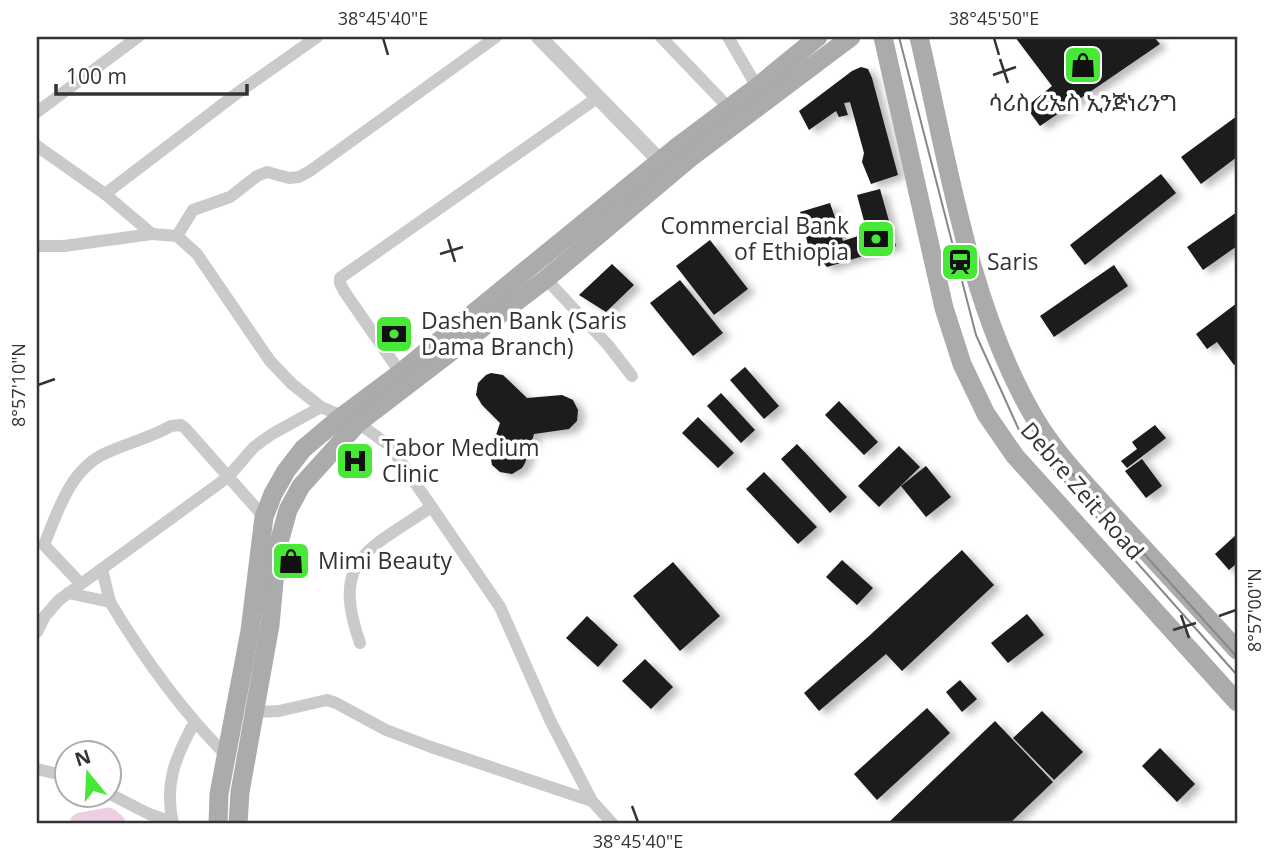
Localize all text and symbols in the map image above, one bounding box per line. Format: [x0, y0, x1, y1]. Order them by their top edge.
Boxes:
text: 38°45'40"E [338, 6, 428, 30]
text: 38°45'50"E [949, 6, 1039, 30]
shop icon: ሳሪስ ሪኤስ ኢንጅነሪንግ [1062, 44, 1104, 86]
scale bar [56, 52, 247, 96]
text: 100 m [66, 62, 127, 90]
place label: ሳሪስ ሪኤስ ኢንጅነሪንግ [989, 86, 1177, 118]
place label: Commercial Bank of Ethiopia [661, 209, 849, 267]
bank icon: Commercial Bank of Ethiopia [855, 218, 897, 260]
station icon: Saris [939, 241, 981, 283]
place label: Saris [987, 245, 1039, 277]
place label: Dashen Bank (Saris Dama Branch) [421, 304, 627, 362]
bank icon: Dashen Bank (Saris Dama Branch) [373, 313, 415, 355]
text: 8°57'10"N [6, 343, 30, 427]
street label: Debre Zeit Road [1014, 415, 1152, 566]
place label: Tabor Medium Clinic [382, 431, 540, 489]
hospital icon: Tabor Medium Clinic [334, 440, 376, 482]
shop icon: Mimi Beauty [270, 540, 312, 582]
place label: Mimi Beauty [318, 544, 452, 576]
text: 8°57'00"N [1242, 568, 1266, 652]
north arrow [52, 738, 122, 808]
text: N [71, 743, 94, 773]
text: 38°45'40"E [593, 829, 683, 853]

